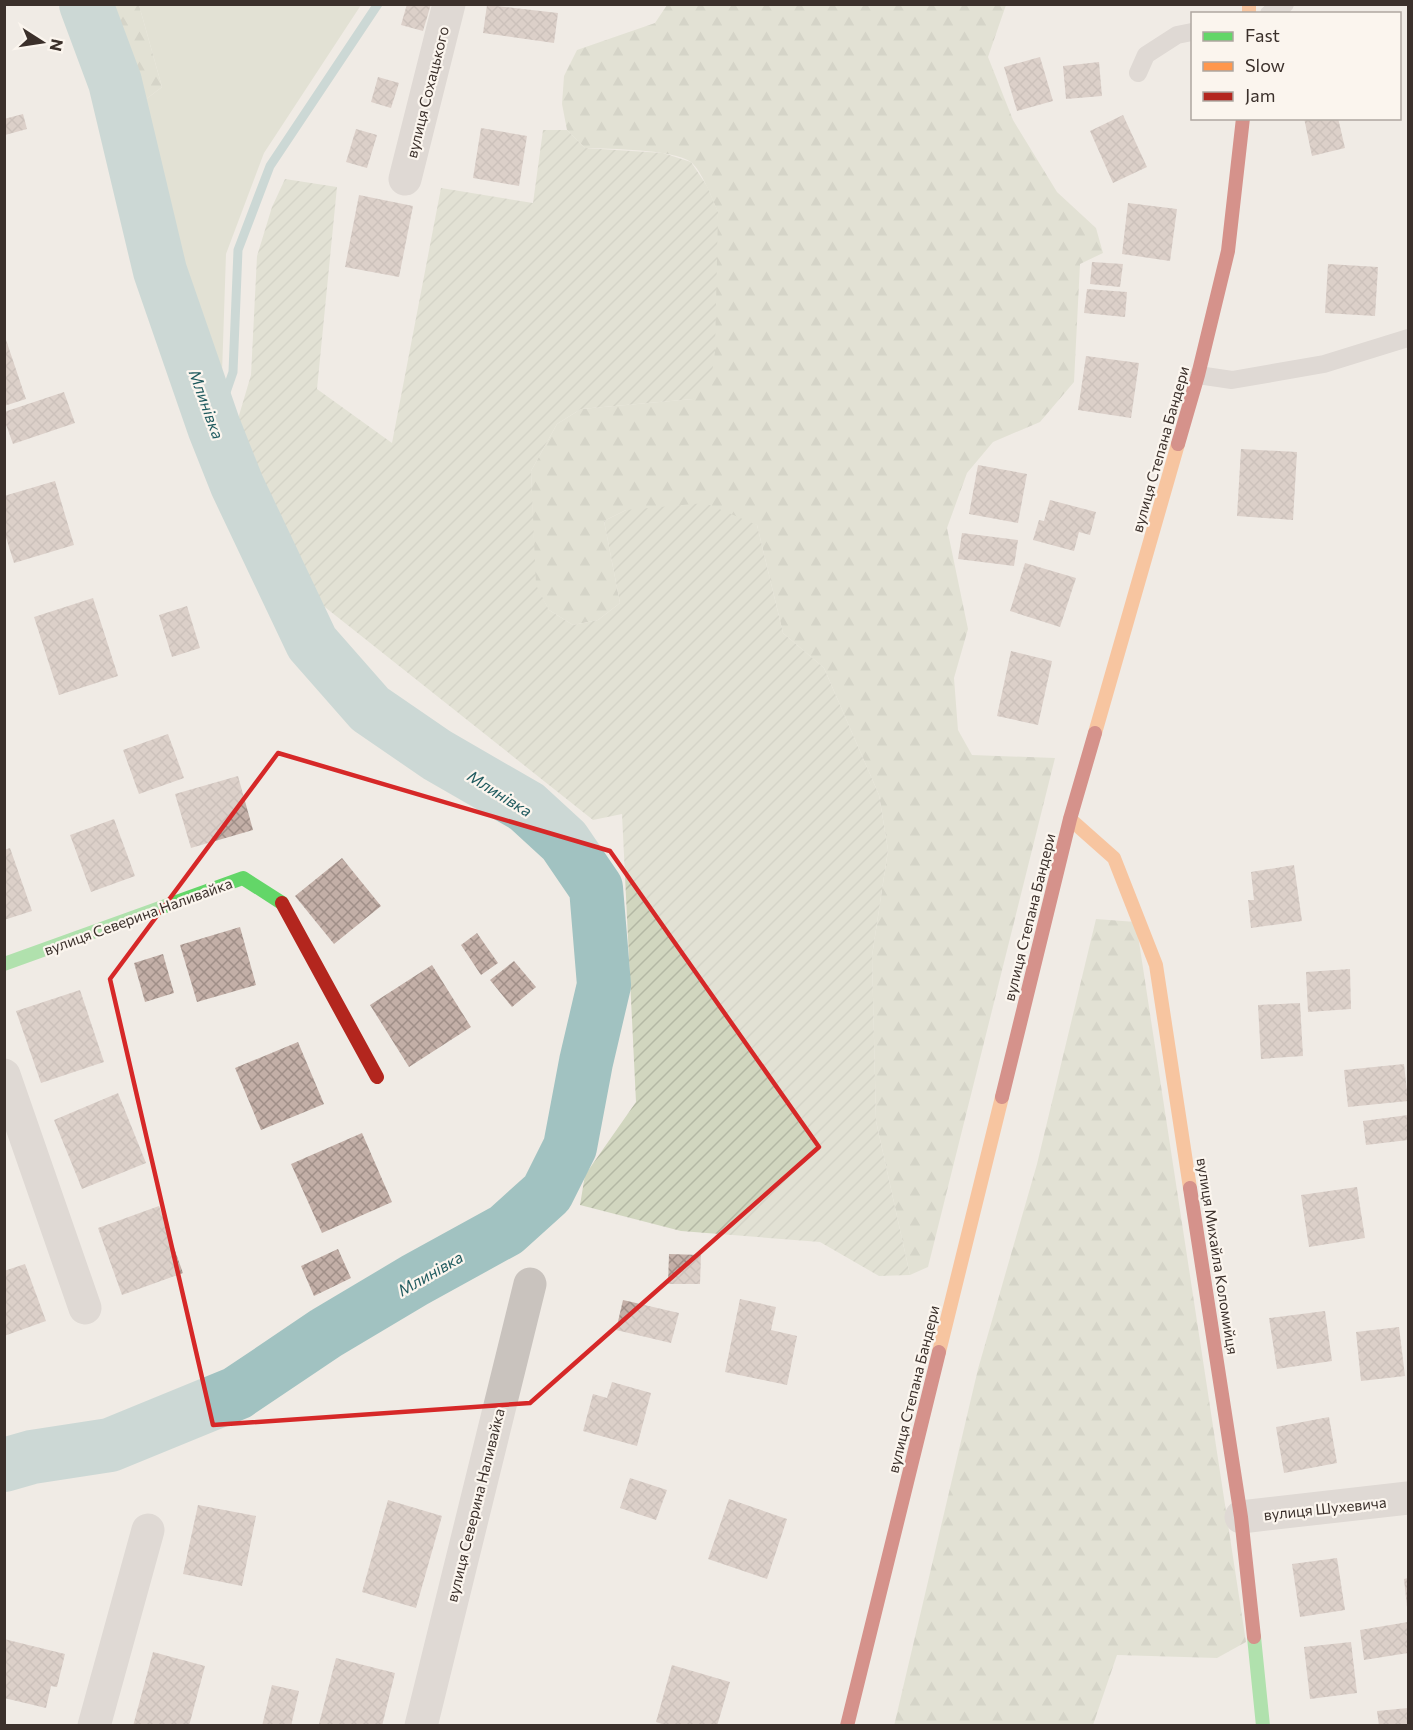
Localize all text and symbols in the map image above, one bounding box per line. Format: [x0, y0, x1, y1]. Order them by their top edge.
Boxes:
north arrow [12, 12, 72, 72]
legend [1191, 12, 1401, 120]
street label: вулиця Сохацького [402, 24, 452, 160]
text: Fast [1245, 24, 1280, 46]
text: N [47, 37, 68, 53]
text: Slow [1245, 54, 1285, 76]
text: Jam [1245, 84, 1275, 106]
street label: вулиця Степана Бандери [1128, 364, 1192, 534]
water label: Млинівка [186, 367, 228, 441]
water label: Млинівка [464, 766, 536, 820]
street label: вулиця Степана Бандери [999, 831, 1059, 1003]
street label: вулиця Северина Наливайка [41, 874, 235, 958]
street label: вулиця Михайла Коломийця [1194, 1156, 1242, 1356]
water label: Млинівка [394, 1247, 466, 1299]
street label: вулиця Степана Бандери [883, 1303, 943, 1475]
street label: вулиця Северина Наливайка [442, 1406, 508, 1604]
street label: вулиця Шухевича [1263, 1493, 1387, 1523]

